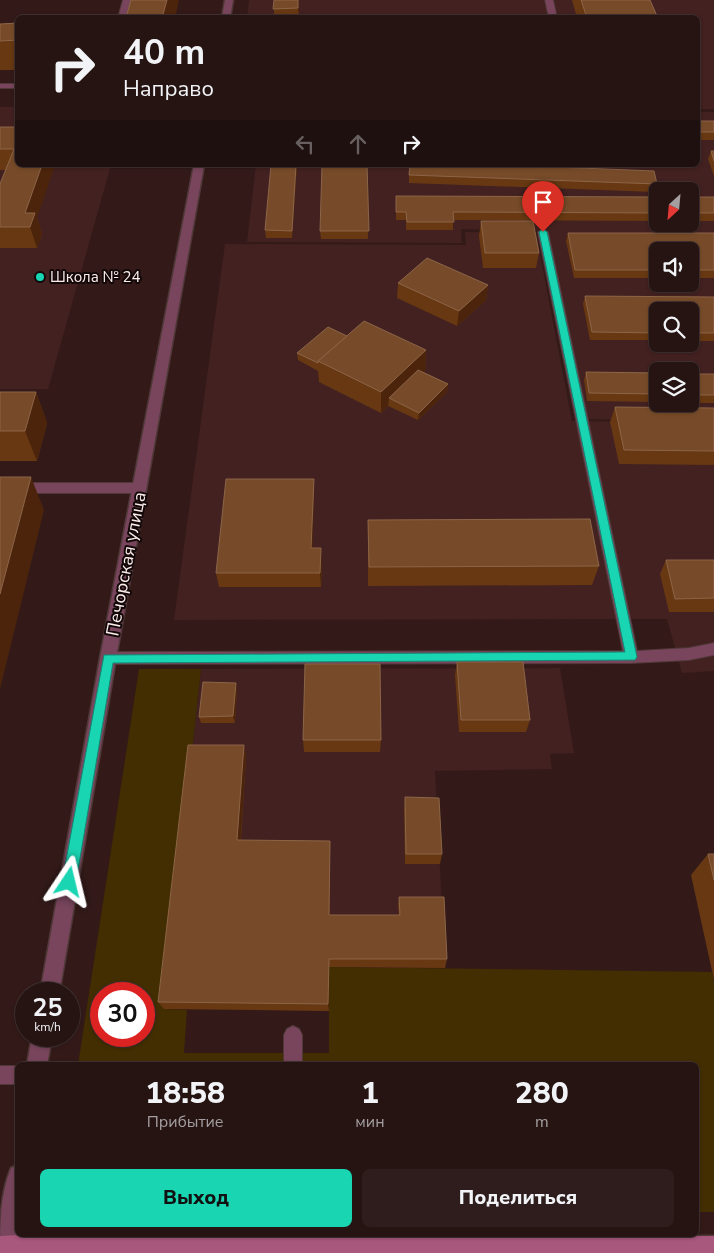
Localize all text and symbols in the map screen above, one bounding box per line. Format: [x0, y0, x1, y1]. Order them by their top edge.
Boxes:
text: 40 m [123, 29, 205, 76]
icon: right [40, 35, 105, 100]
text: Направо [123, 74, 214, 104]
icon: left [291, 130, 319, 158]
icon: ahead [344, 130, 372, 158]
icon: right [397, 130, 425, 158]
pin [522, 181, 564, 232]
north arrow [649, 182, 699, 232]
map controls [649, 182, 699, 412]
icon: arrive [529, 188, 557, 216]
button: sound [649, 242, 699, 292]
place label: Школа № 24 [50, 267, 141, 287]
marker: Школа № 24 [34, 271, 46, 283]
button: search [649, 302, 699, 352]
button: layers [649, 362, 699, 412]
street label: Печорская улица [100, 490, 152, 638]
position arrow [42, 855, 94, 907]
speed limit sign: 30 [90, 982, 155, 1047]
text: 25 [32, 991, 63, 1025]
text: km/h [34, 1019, 61, 1035]
text: 18:58 [145, 1073, 225, 1114]
text: 1 [361, 1073, 379, 1114]
text: 280 [515, 1073, 569, 1114]
text: Прибытие [147, 1111, 224, 1133]
text: мин [355, 1111, 385, 1133]
text: m [535, 1111, 549, 1133]
button: Выход [40, 1169, 352, 1227]
button: Поделиться [362, 1169, 674, 1227]

